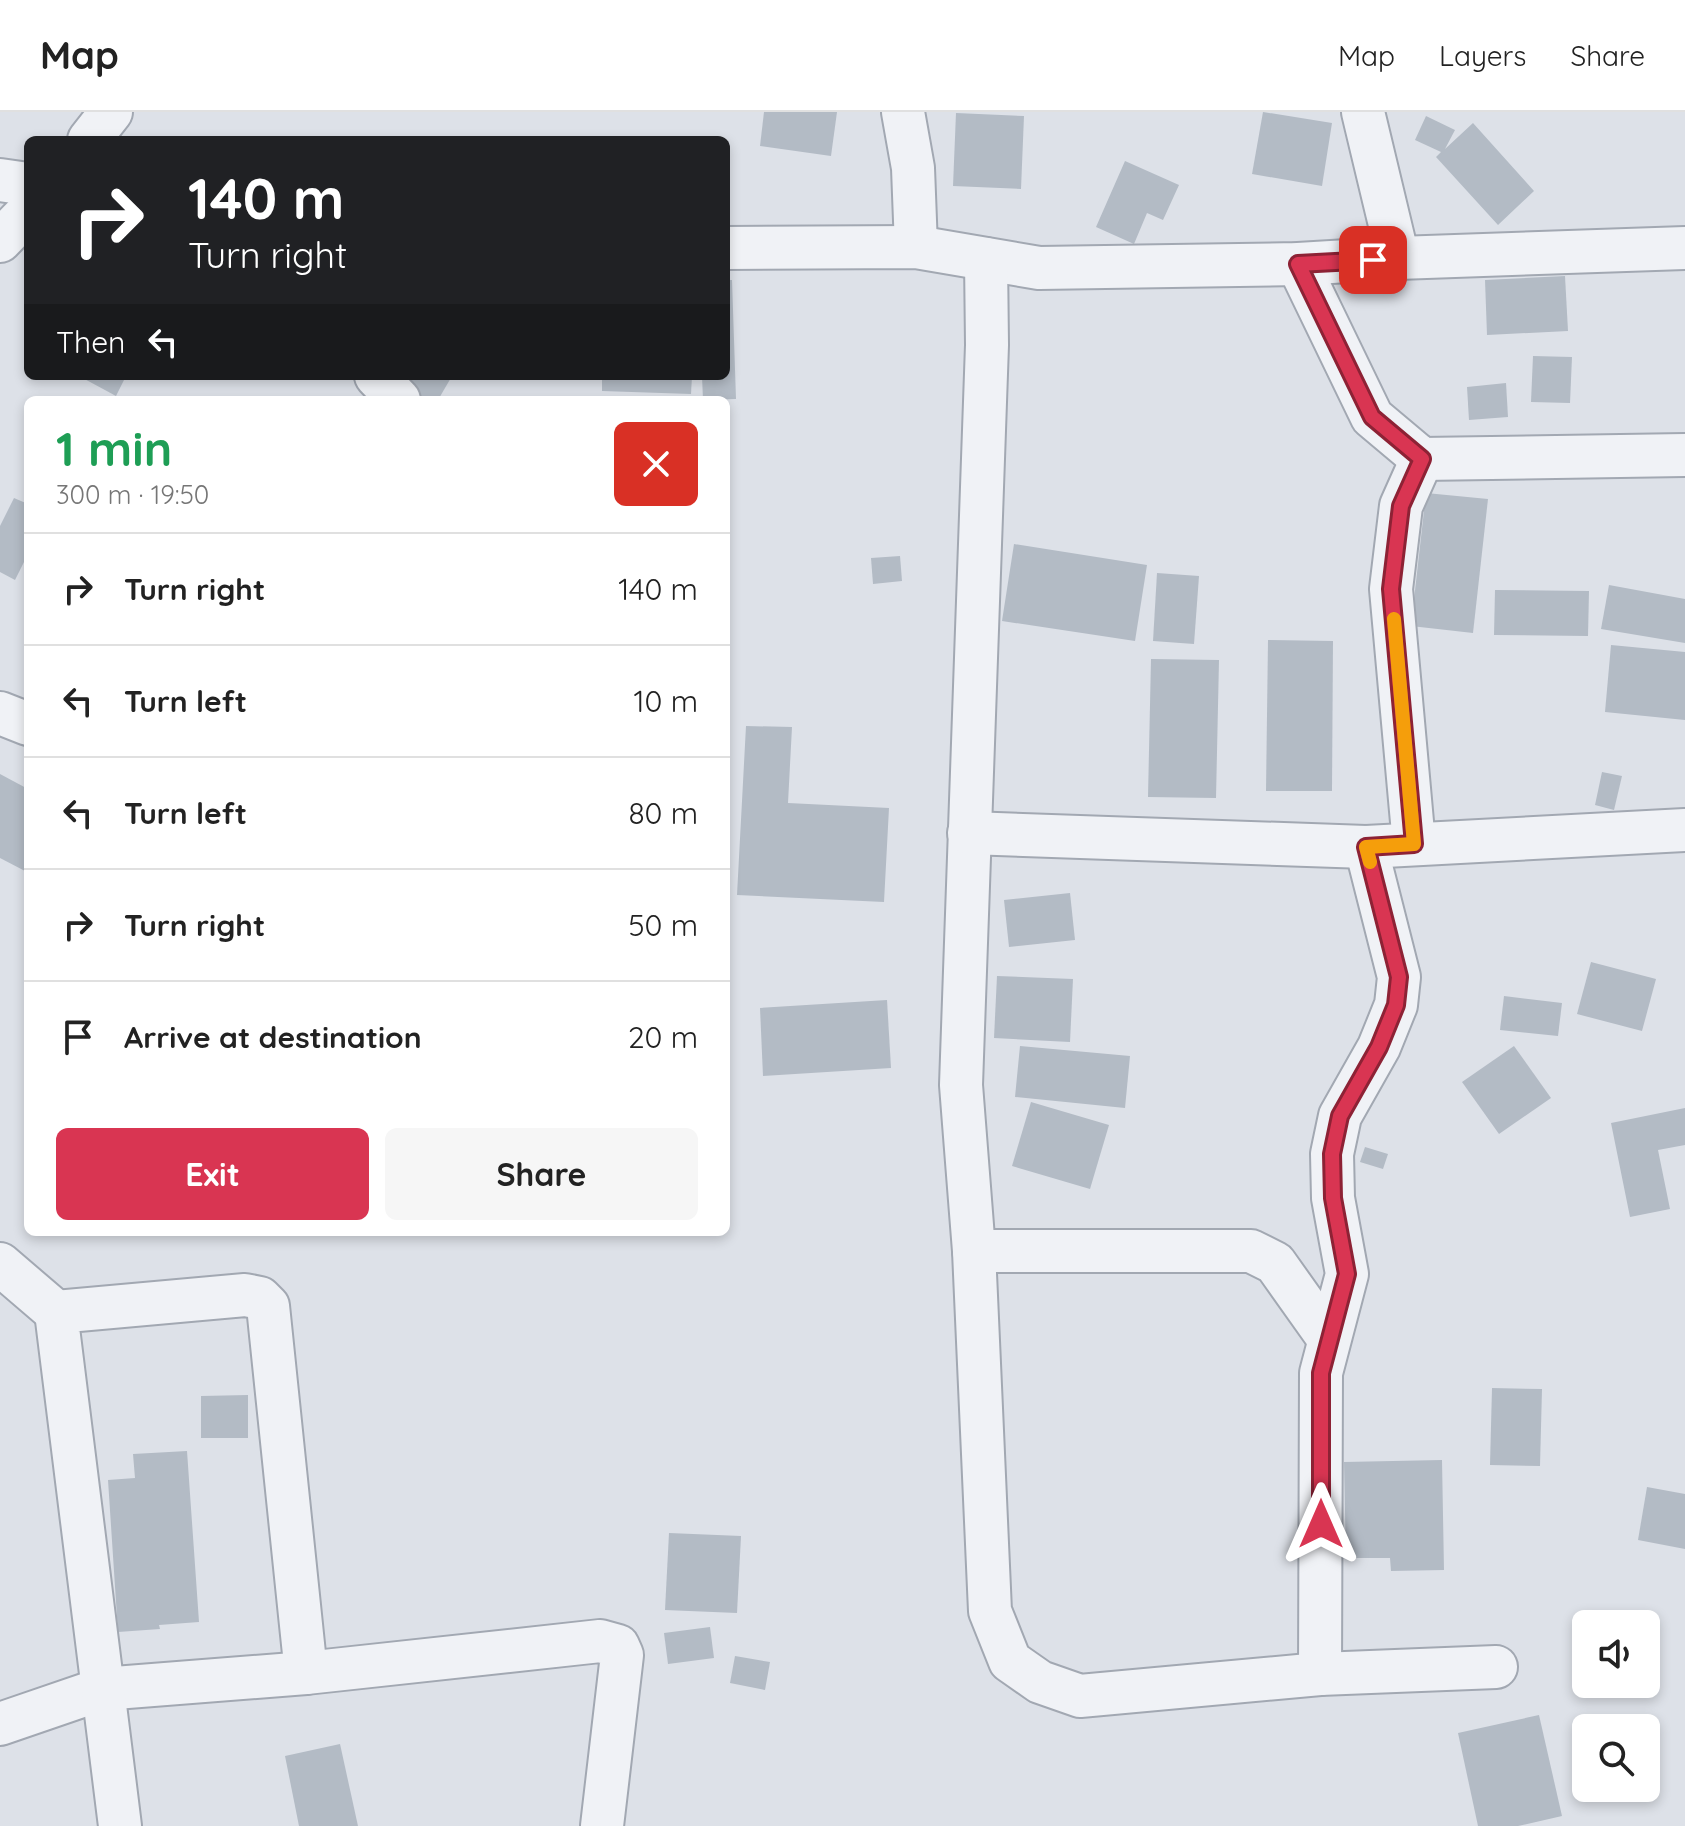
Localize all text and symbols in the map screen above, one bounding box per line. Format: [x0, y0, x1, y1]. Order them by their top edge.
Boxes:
text: Map [40, 31, 119, 79]
text: Map [1338, 38, 1395, 73]
text: Layers [1439, 38, 1526, 73]
text: Share [1570, 38, 1645, 73]
text: 140 m [188, 163, 344, 233]
icon: right [56, 168, 160, 272]
pin [1339, 226, 1407, 294]
text: Turn right [188, 232, 347, 277]
icon: arrive [1351, 238, 1395, 282]
icon: left [141, 320, 185, 364]
text: Then [56, 323, 125, 361]
text: 1 min [56, 418, 172, 478]
button: close [614, 422, 698, 506]
text: 300 m · 19:50 [56, 478, 209, 511]
icon: right [56, 567, 100, 611]
text: Turn right [124, 570, 265, 608]
text: 140 m [618, 570, 698, 608]
icon: left [56, 679, 100, 723]
text: Turn left [124, 682, 247, 720]
text: 10 m [634, 682, 698, 720]
icon: left [56, 791, 100, 835]
text: Turn left [124, 794, 247, 832]
text: 80 m [628, 794, 698, 832]
icon: right [56, 903, 100, 947]
text: Turn right [124, 906, 265, 944]
text: 50 m [628, 906, 698, 944]
icon: arrive [56, 1015, 100, 1059]
text: Arrive at destination [124, 1018, 422, 1056]
text: 20 m [628, 1018, 698, 1056]
button: Exit [56, 1128, 369, 1220]
button: Share [385, 1128, 698, 1220]
position arrow [1279, 1482, 1363, 1566]
map controls [1572, 1610, 1660, 1802]
button: sound [1572, 1610, 1660, 1698]
button: search [1572, 1714, 1660, 1802]

